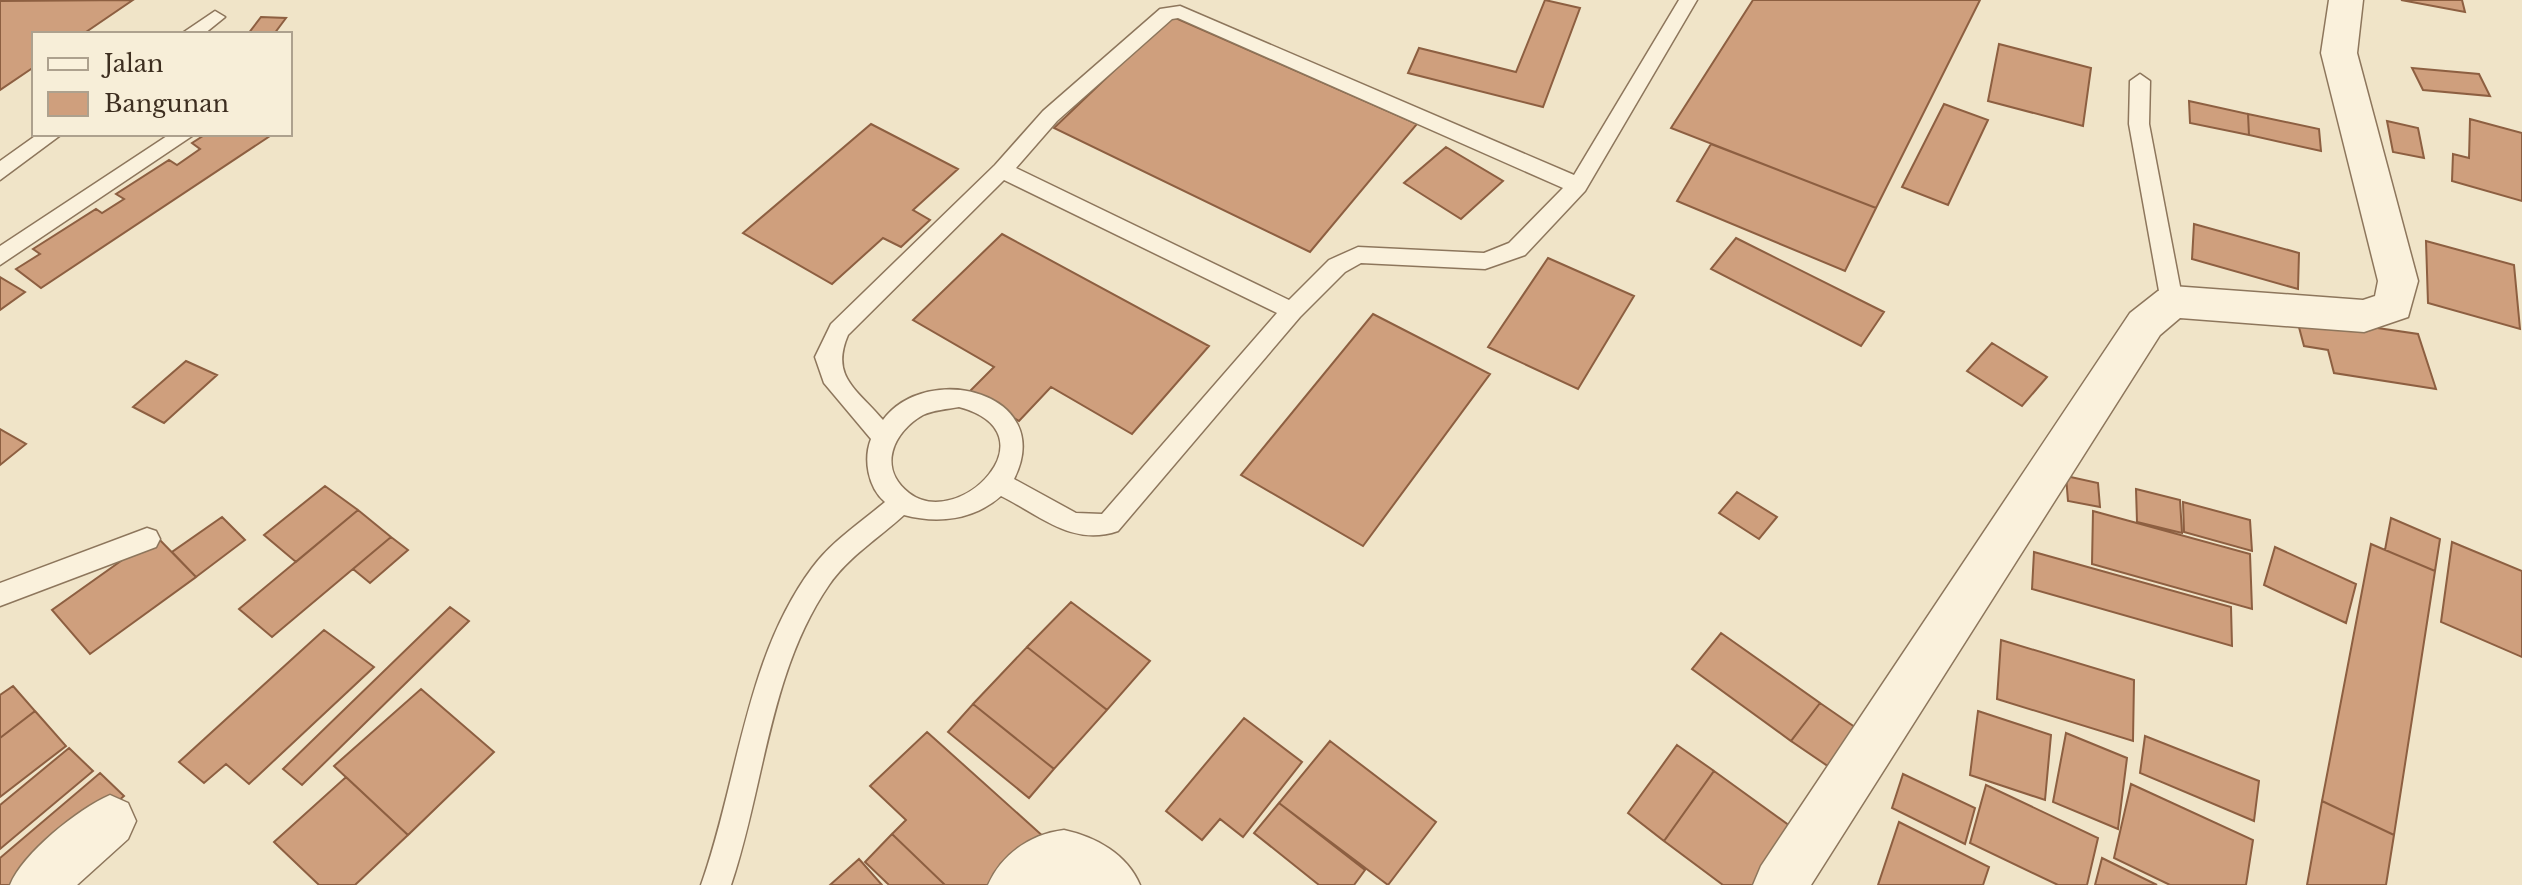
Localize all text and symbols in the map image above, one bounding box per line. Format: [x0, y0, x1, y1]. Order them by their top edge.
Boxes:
legend [32, 32, 292, 136]
text: Jalan [101, 49, 164, 78]
text: Bangunan [104, 89, 229, 118]

